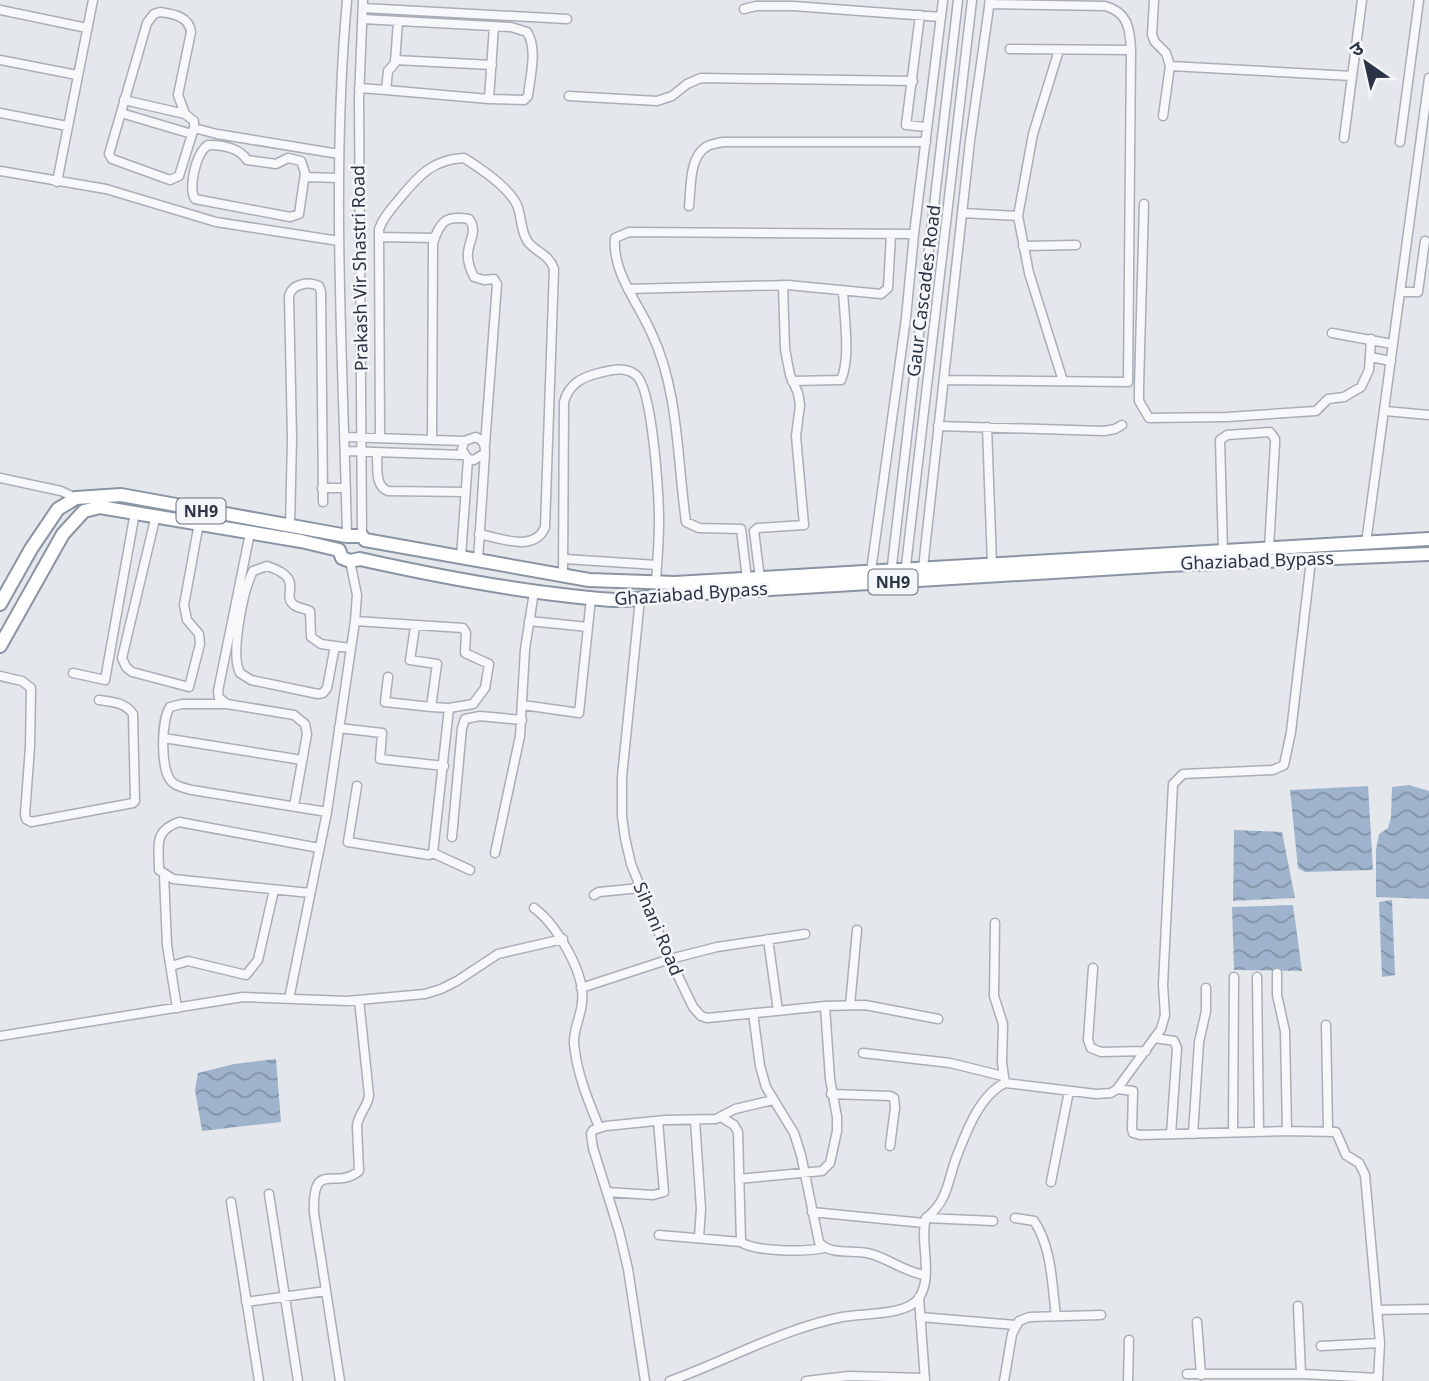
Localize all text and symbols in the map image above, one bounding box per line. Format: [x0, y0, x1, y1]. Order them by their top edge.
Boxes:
north arrow [1331, 28, 1401, 98]
text: उ [1345, 35, 1369, 63]
street label: Prakash Vir Shastri Road [345, 165, 373, 371]
street label: Gaur Cascades Road [901, 204, 945, 378]
road number: NH9 [176, 498, 226, 524]
street label: Ghaziabad Bypass [1180, 545, 1334, 575]
road number: NH9 [868, 569, 917, 594]
street label: Ghaziabad Bypass [613, 576, 768, 610]
street label: Sihani Road [628, 878, 689, 979]

